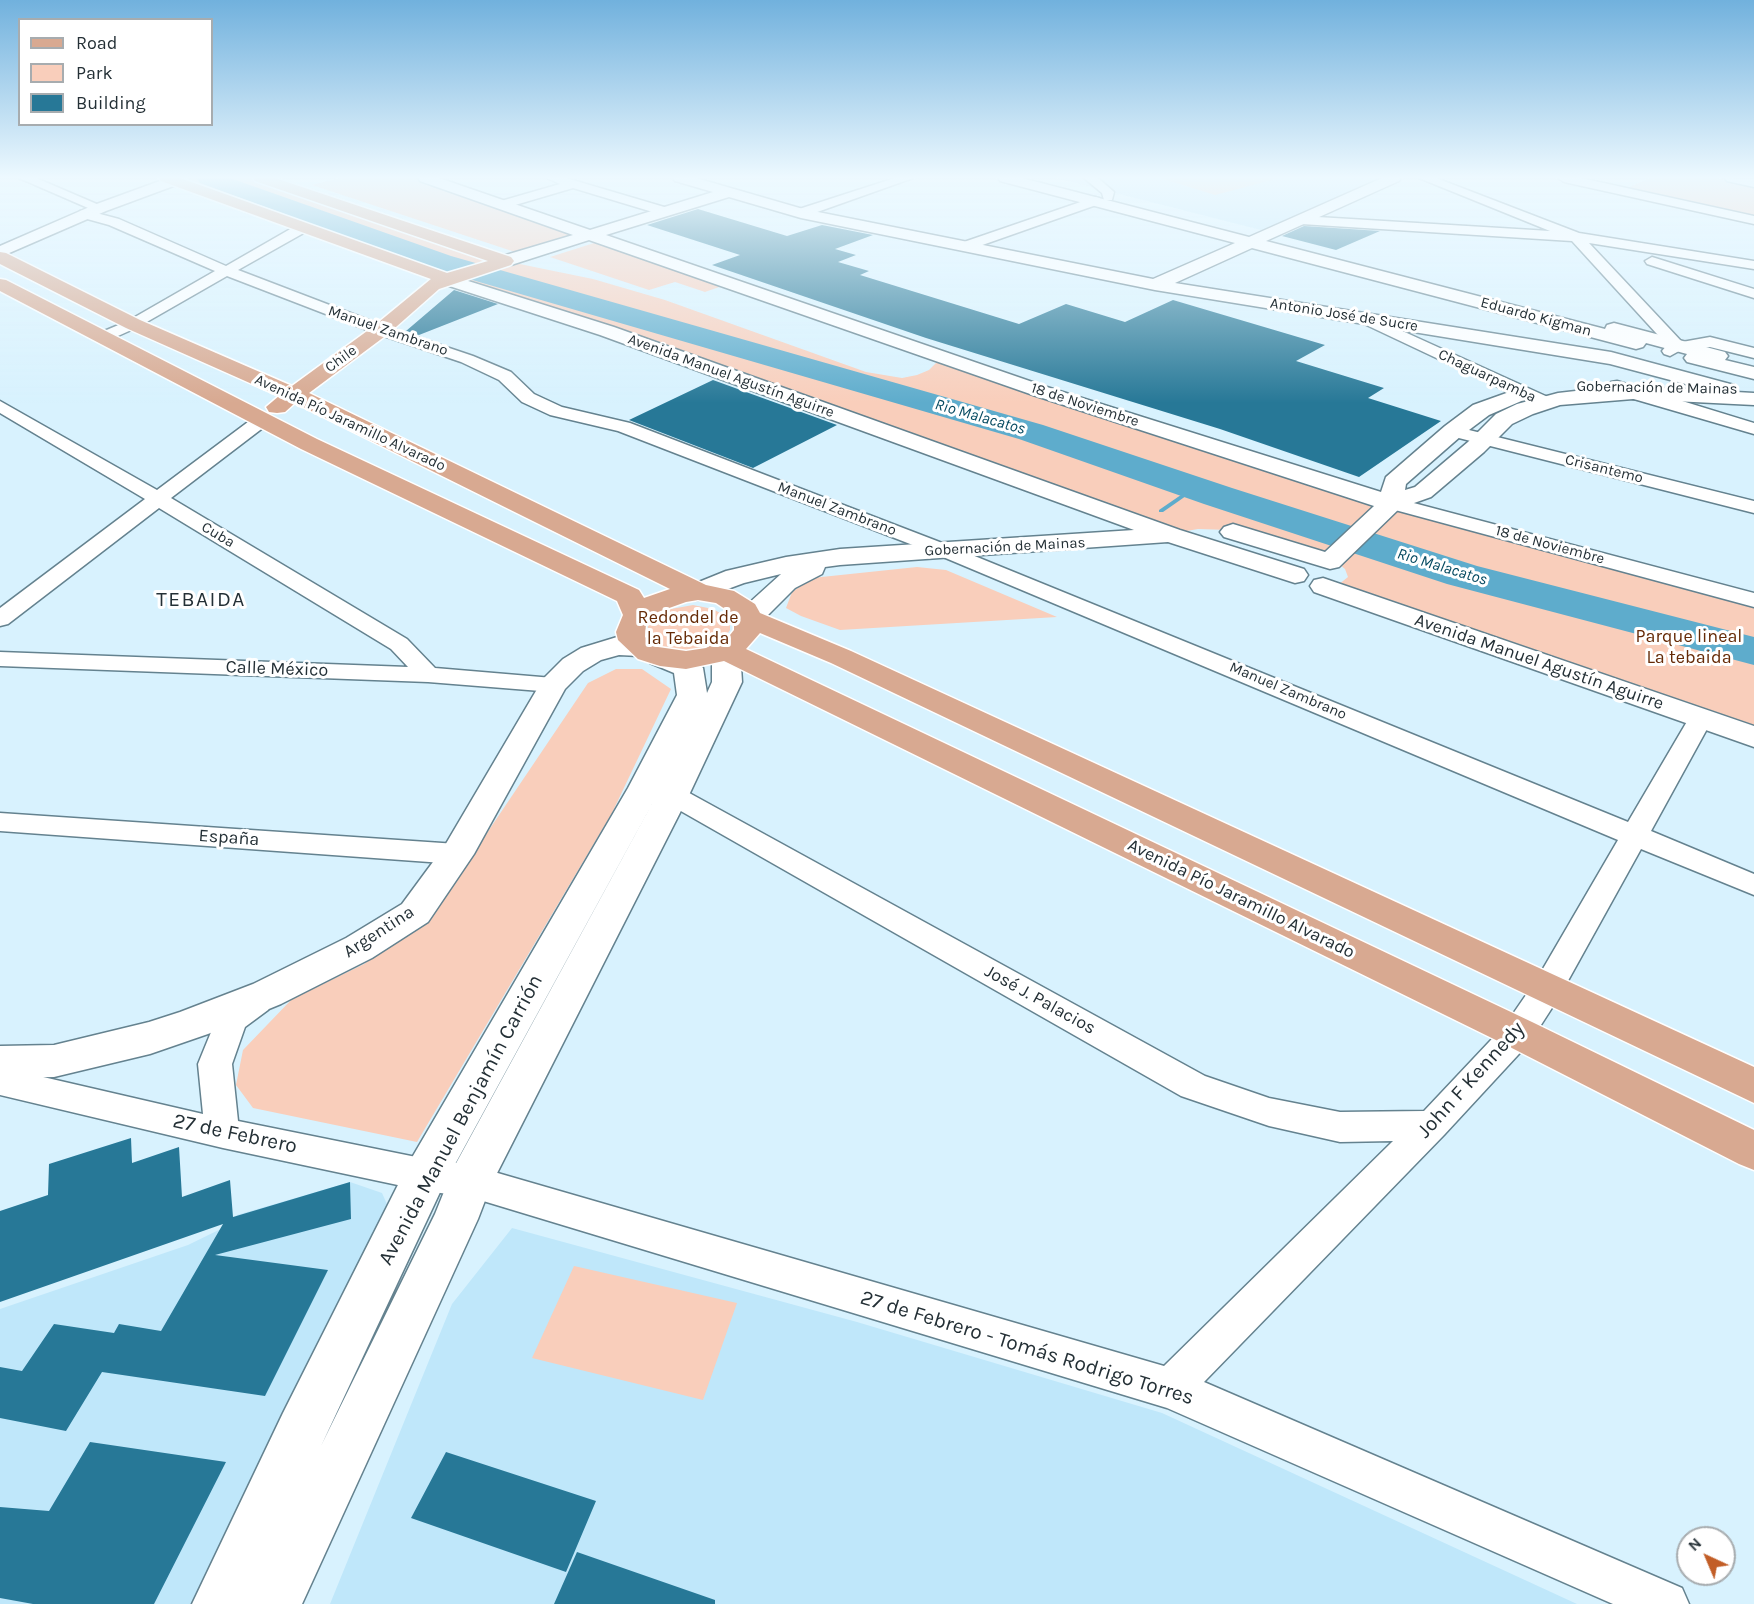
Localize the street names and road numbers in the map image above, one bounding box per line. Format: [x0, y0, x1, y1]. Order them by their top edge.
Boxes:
street label: Antonio José de Sucre [1269, 294, 1419, 336]
street label: Eduardo Kigman [1479, 294, 1593, 340]
street label: Manuel Zambrano [326, 302, 450, 360]
street label: Avenida Manuel Agustín Aguirre [625, 330, 837, 422]
street label: Chile [322, 342, 360, 376]
street label: Chaguarpamba [1435, 345, 1539, 407]
street label: Avenida Pío Jaramillo Alvarado [252, 371, 448, 475]
street label: Gobernación de Mainas [1576, 378, 1738, 398]
street label: 18 de Noviembre [1029, 379, 1141, 431]
street label: Crisantemo [1563, 451, 1645, 487]
street label: Manuel Zambrano [775, 478, 899, 540]
street label: Cuba [198, 518, 238, 552]
street label: 18 de Noviembre [1494, 522, 1606, 568]
street label: Gobernación de Mainas [924, 534, 1086, 560]
street label: Avenida Manuel Agustín Aguirre [1412, 609, 1666, 715]
street label: Calle México [225, 656, 329, 682]
street label: Manuel Zambrano [1227, 658, 1349, 724]
street label: España [198, 825, 260, 851]
street label: Avenida Pío Jaramillo Alvarado [1124, 835, 1358, 963]
street label: Argentina [340, 901, 418, 963]
street label: José J. Palacios [981, 961, 1099, 1039]
street label: Avenida Manuel Benjamín Carrión [373, 970, 549, 1270]
street label: John F Kennedy [1412, 1017, 1530, 1143]
street label: 27 de Febrero [171, 1109, 299, 1159]
street label: 27 de Febrero - Tomás Rodrigo Torres [857, 1285, 1197, 1411]

